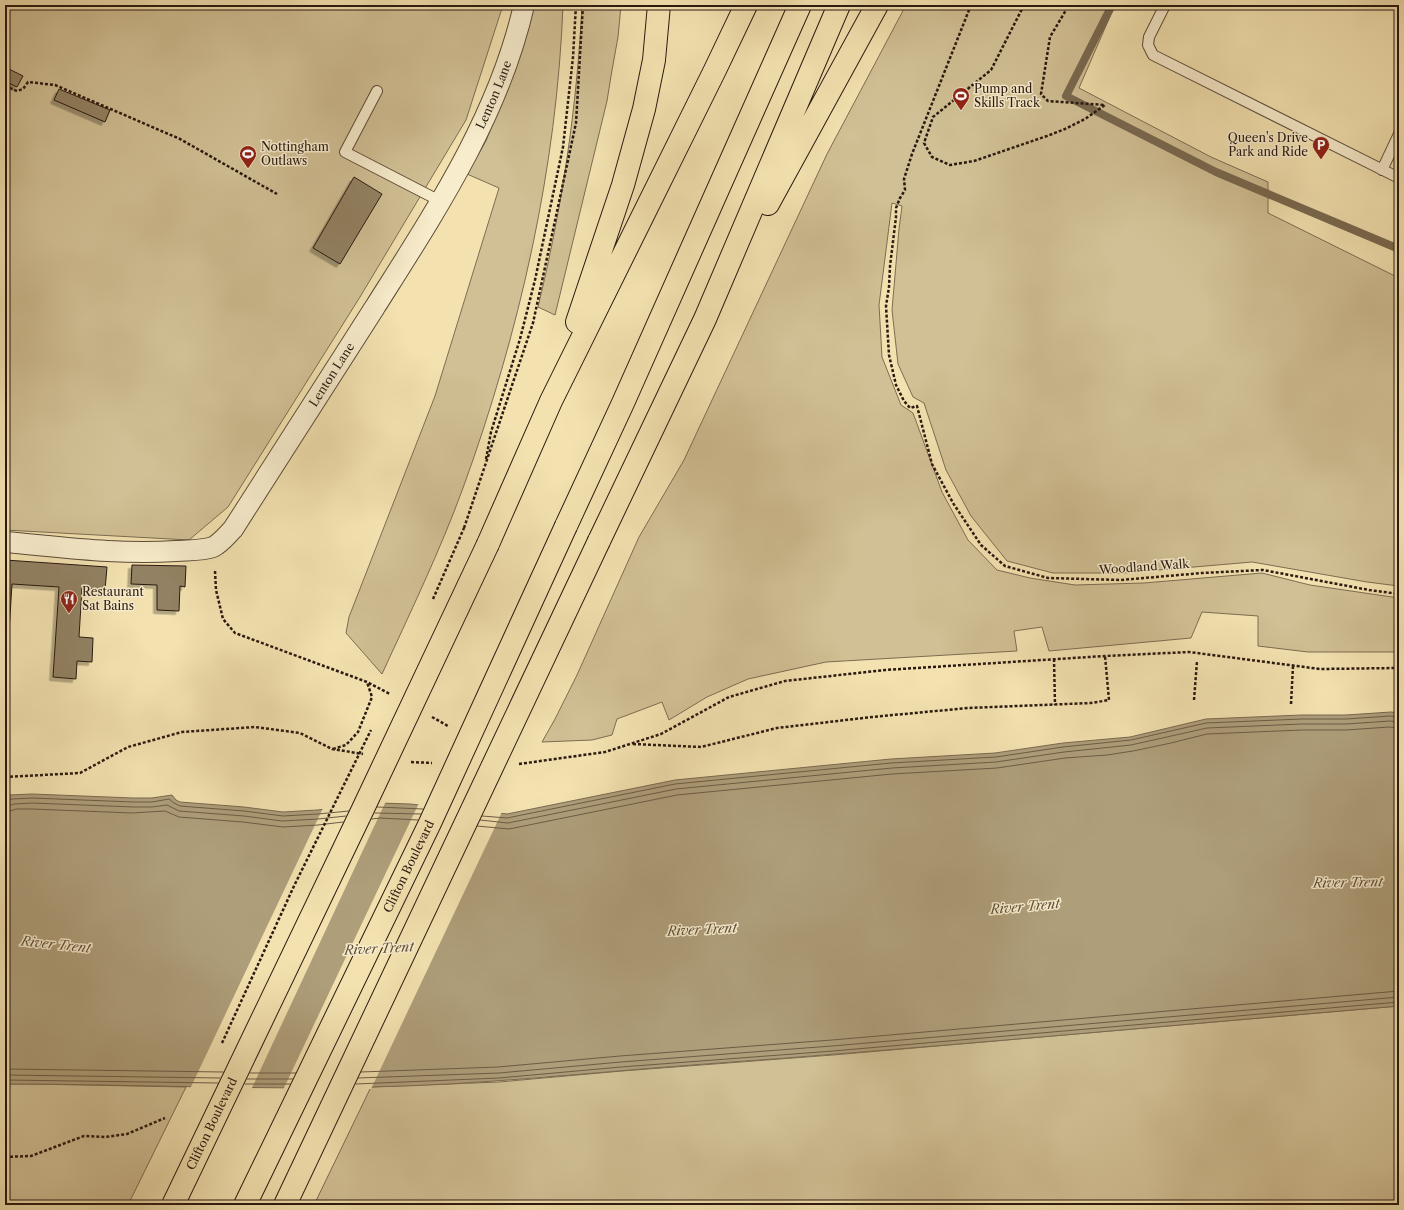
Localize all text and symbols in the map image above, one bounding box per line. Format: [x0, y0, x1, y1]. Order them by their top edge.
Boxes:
street label: Lenton Lane [473, 58, 515, 131]
place label: Pump and Skills Track [974, 81, 1041, 110]
sports icon: Pump and Skills Track [951, 86, 971, 111]
place label: Queen's Drive Park and Ride [1228, 130, 1308, 159]
parking icon: Queen's Drive Park and Ride [1311, 135, 1331, 160]
place label: Nottingham Outlaws [261, 139, 329, 168]
sports icon: Nottingham Outlaws [238, 144, 258, 169]
street label: Lenton Lane [306, 340, 358, 409]
street label: Woodland Walk [1097, 556, 1191, 577]
place label: Restaurant Sat Bains [82, 584, 144, 613]
restaurant icon: Restaurant Sat Bains [59, 589, 79, 614]
street label: Clifton Boulevard [380, 817, 437, 915]
water label: River Trent [1312, 873, 1384, 891]
water label: River Trent [989, 895, 1062, 917]
water label: River Trent [666, 919, 739, 939]
water label: River Trent [20, 932, 93, 956]
water label: River Trent [343, 938, 416, 958]
street label: Clifton Boulevard [183, 1074, 240, 1172]

